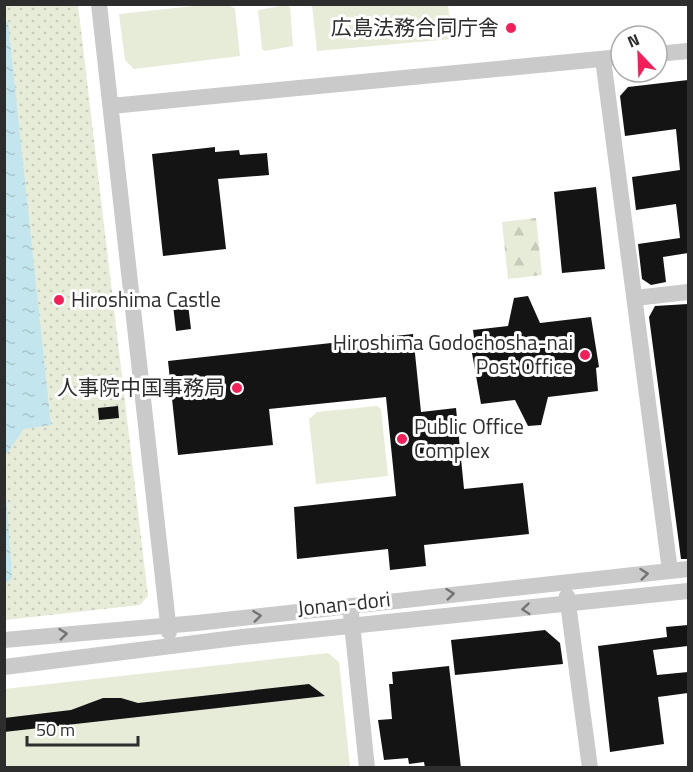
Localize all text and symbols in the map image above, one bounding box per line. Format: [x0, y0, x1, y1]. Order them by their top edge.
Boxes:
place label: 広島法務合同庁舎 [331, 11, 499, 43]
marker: 広島法務合同庁舎 [504, 21, 518, 35]
north arrow [609, 24, 669, 84]
text: N [623, 27, 643, 53]
place label: Hiroshima Castle [71, 283, 221, 315]
marker: Hiroshima Castle [52, 293, 66, 307]
place label: Hiroshima Godochosha-nai Post Office [333, 326, 573, 382]
marker: Hiroshima Godochosha-nai Post Office [578, 348, 592, 362]
place label: 人事院中国事務局 [57, 371, 225, 403]
marker: 人事院中国事務局 [230, 381, 244, 395]
place label: Public Office Complex [414, 410, 524, 466]
marker: Public Office Complex [395, 432, 409, 446]
one-way arrow [640, 568, 649, 580]
street label: Jonan-dori [296, 582, 392, 624]
one-way arrow [446, 588, 455, 601]
one-way arrow [521, 602, 531, 615]
one-way arrow [252, 610, 261, 622]
one-way arrow [58, 628, 67, 641]
scale bar [27, 709, 138, 747]
text: 50 m [36, 716, 75, 743]

